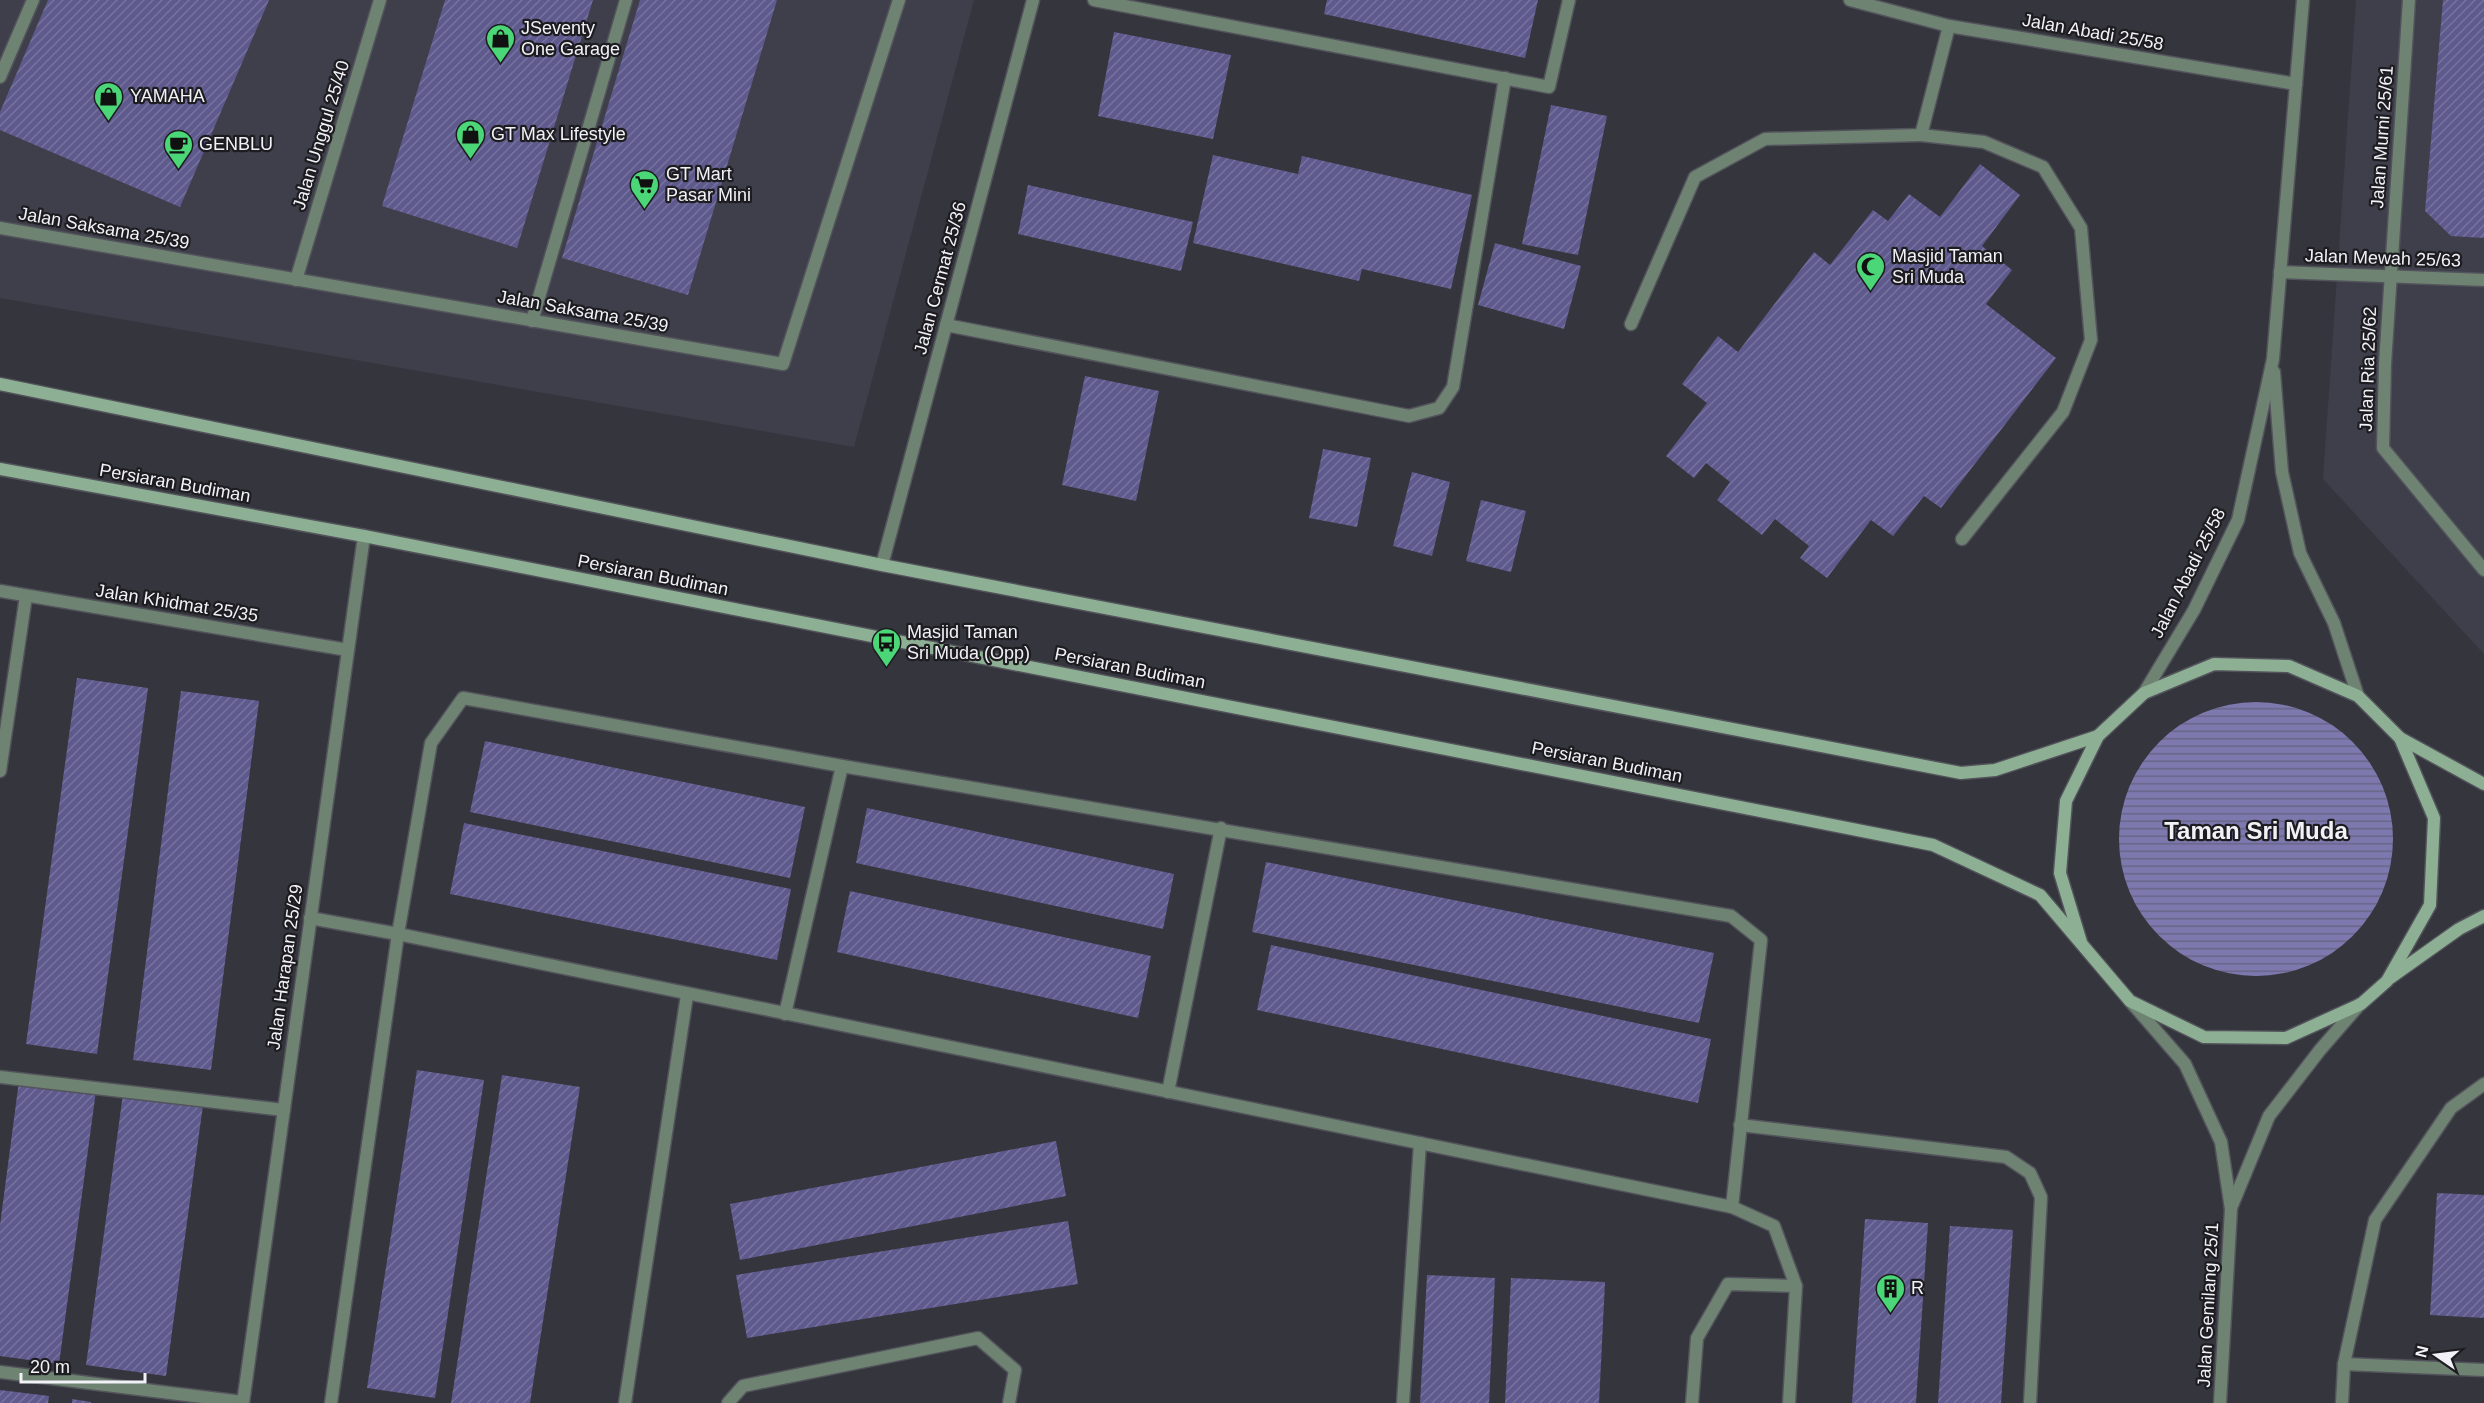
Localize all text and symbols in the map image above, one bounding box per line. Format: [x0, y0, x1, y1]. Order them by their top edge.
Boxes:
street label: Jalan Abadi 25/58 [2021, 10, 2165, 54]
place label: JSeventy One Garage [521, 18, 620, 59]
shop icon: JSeventy One Garage [484, 22, 516, 64]
street label: Jalan Unggul 25/40 [289, 58, 353, 212]
street label: Jalan Murni 25/61 [2367, 65, 2397, 209]
shop icon: YAMAHA [93, 80, 125, 122]
place label: YAMAHA [130, 86, 205, 106]
shop icon: GT Max Lifestyle [454, 118, 486, 160]
place label: GT Max Lifestyle [491, 124, 626, 144]
cafe icon: GENBLU [162, 128, 194, 170]
place label: GENBLU [199, 134, 273, 154]
place label: GT Mart Pasar Mini [666, 164, 751, 205]
supermarket icon: GT Mart Pasar Mini [629, 168, 661, 210]
street label: Jalan Cermat 25/36 [910, 200, 970, 356]
street label: Jalan Saksama 25/39 [17, 203, 191, 253]
street label: Jalan Mewah 25/63 [2305, 245, 2461, 271]
place label: Masjid Taman Sri Muda [1892, 246, 2003, 287]
mosque icon: Masjid Taman Sri Muda [1855, 250, 1887, 292]
street label: Jalan Saksama 25/39 [496, 286, 670, 336]
street label: Jalan Ria 25/62 [2356, 306, 2380, 432]
street label: Persiaran Budiman [98, 460, 252, 506]
street label: Jalan Abadi 25/58 [2147, 505, 2229, 641]
street label: Persiaran Budiman [576, 551, 730, 599]
street label: Jalan Khidmat 25/35 [94, 580, 260, 626]
place label: Masjid Taman Sri Muda (Opp) [907, 622, 1030, 663]
bus stop icon: Masjid Taman Sri Muda (Opp) [870, 626, 902, 668]
street label: Persiaran Budiman [1053, 644, 1207, 692]
street label: Persiaran Budiman [1530, 738, 1684, 786]
district label: Taman Sri Muda [2164, 817, 2348, 844]
street label: Jalan Harapan 25/29 [263, 883, 307, 1051]
street label: Jalan Gemilang 25/1 [2194, 1222, 2222, 1388]
building icon: R [1874, 1272, 1906, 1314]
place label: R [1911, 1278, 1924, 1298]
north arrow [2406, 1325, 2466, 1385]
text: N [2412, 1344, 2432, 1359]
scale bar [21, 1346, 146, 1384]
text: 20 m [30, 1357, 70, 1377]

